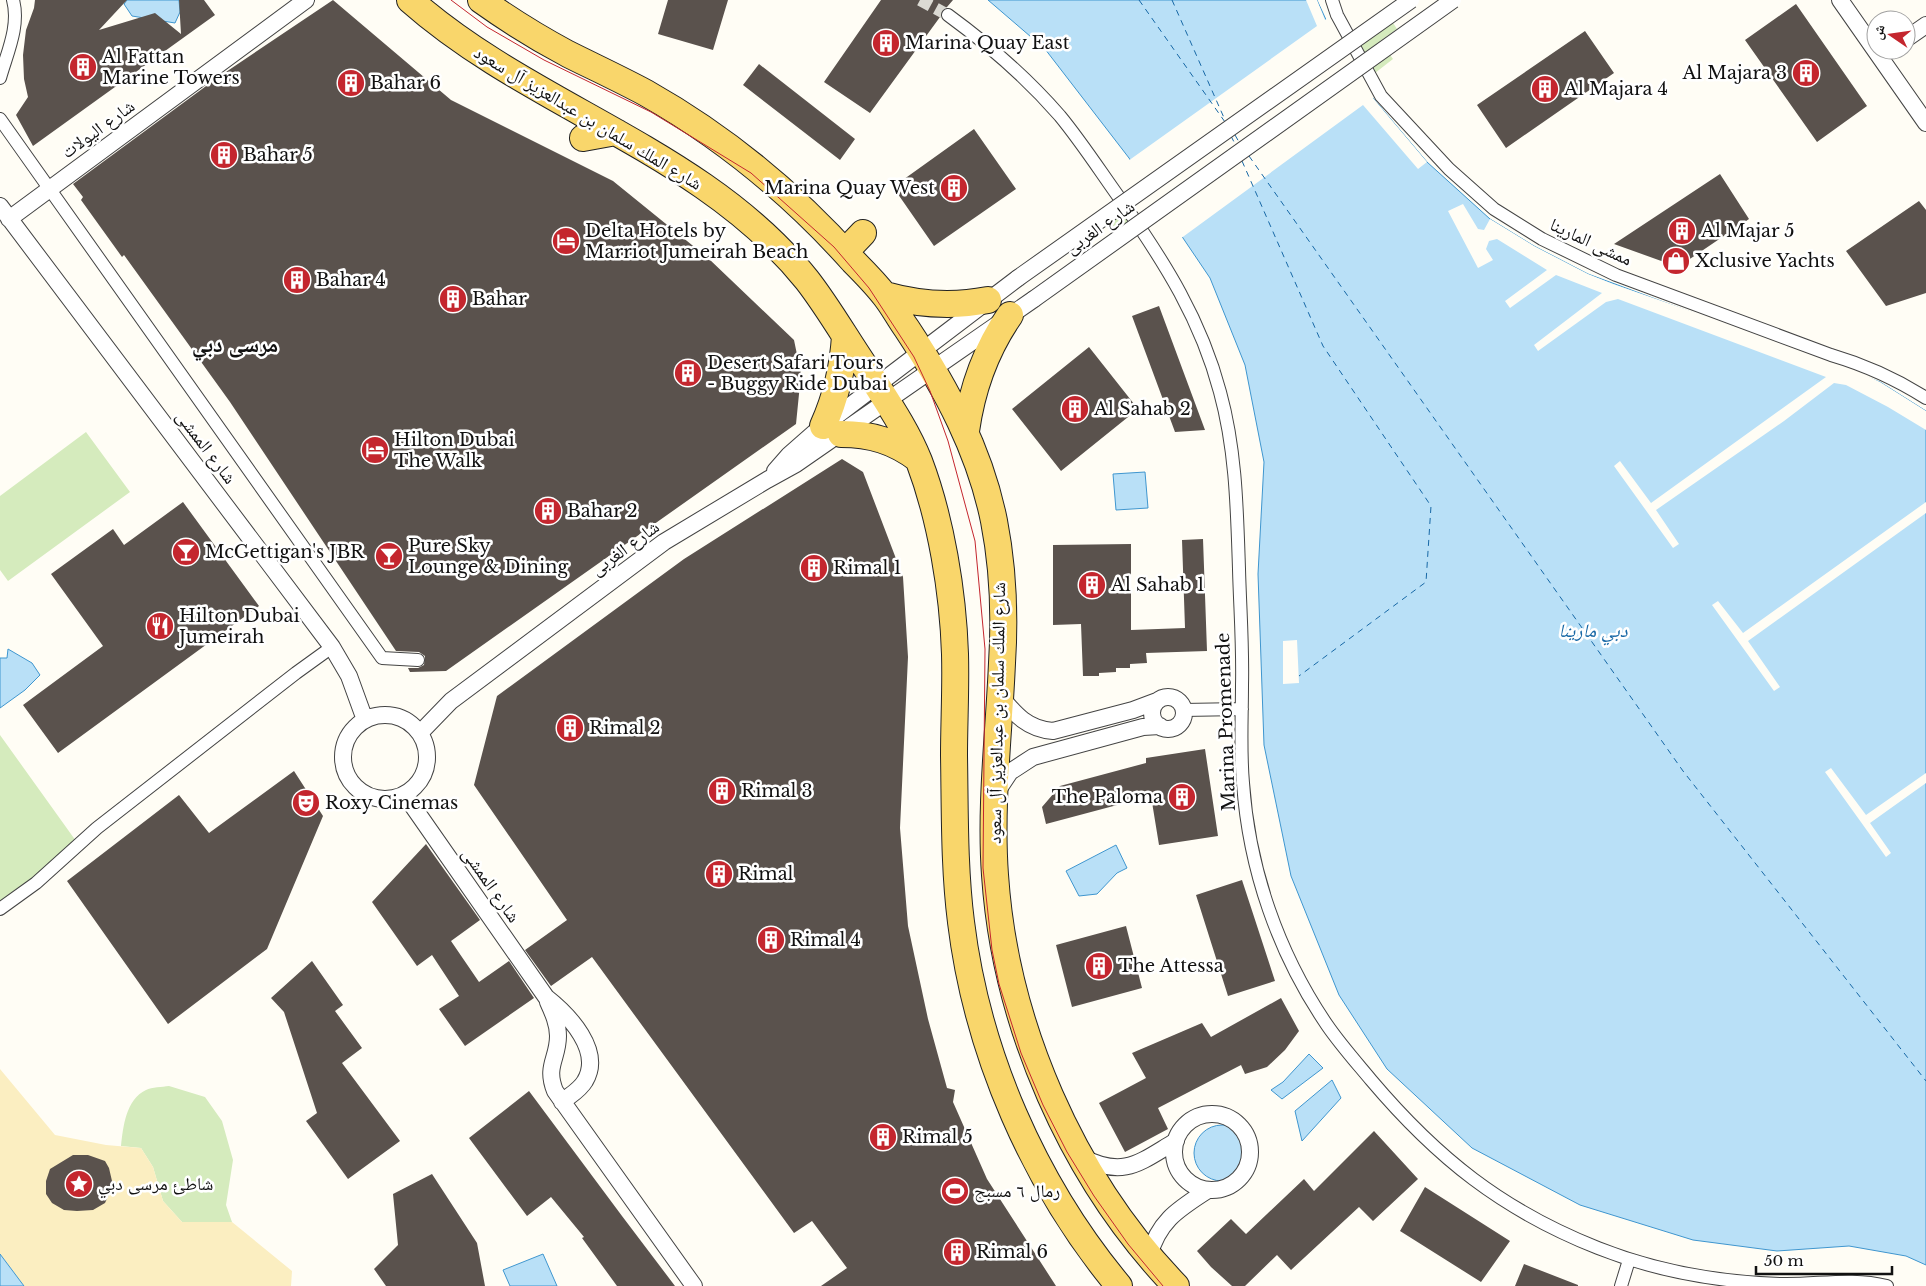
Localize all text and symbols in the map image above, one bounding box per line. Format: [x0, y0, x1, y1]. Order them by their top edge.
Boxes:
north arrow [1866, 10, 1916, 60]
text: ش [1868, 23, 1889, 41]
building icon: Marina Quay East [871, 28, 901, 58]
place label: Marina Quay East [905, 32, 1070, 54]
street label: شارع الملك سلمان بن عبدالعزيز آل سعود [470, 41, 706, 195]
place label: Al Fattan Marine Towers [101, 46, 240, 89]
building icon: Al Fattan Marine Towers [68, 52, 98, 82]
building icon: Al Majara 3 [1791, 58, 1821, 88]
place label: Al Majara 3 [1681, 62, 1787, 84]
building icon: Bahar 6 [336, 68, 366, 98]
place label: Bahar 6 [370, 72, 441, 94]
building icon: Al Majara 4 [1530, 74, 1560, 104]
place label: Al Majara 4 [1563, 78, 1668, 100]
street label: شارع اليولات [57, 95, 139, 163]
building icon: Bahar 5 [209, 140, 239, 170]
place label: Bahar 5 [243, 144, 313, 166]
building icon: Marina Quay West [939, 173, 969, 203]
place label: Marina Quay West [764, 177, 935, 199]
street label: شارع الغربى [1061, 195, 1139, 259]
street label: ممشى المارينا [1546, 213, 1636, 271]
building icon: Al Majar 5 [1667, 216, 1697, 246]
place label: Delta Hotels by Marriot Jumeirah Beach [585, 220, 808, 263]
place label: Al Majar 5 [1700, 220, 1794, 242]
hotel icon: Delta Hotels by Marriot Jumeirah Beach [551, 226, 581, 256]
shop icon: Xclusive Yachts [1661, 246, 1691, 276]
place label: Xclusive Yachts [1695, 250, 1835, 272]
building icon: Bahar 4 [282, 265, 312, 295]
place label: Bahar 4 [316, 269, 386, 291]
building icon: Bahar [438, 284, 468, 314]
place label: Bahar [472, 288, 527, 310]
district label: مرسى دبي [192, 331, 278, 361]
place label: Desert Safari Tours - Buggy Ride Dubai [707, 352, 888, 395]
building icon: Desert Safari Tours - Buggy Ride Dubai [673, 358, 703, 388]
building icon: Al Sahab 2 [1060, 394, 1090, 424]
place label: Al Sahab 2 [1093, 398, 1191, 420]
street label: شارع الممشى [171, 406, 241, 488]
place label: Hilton Dubai The Walk [394, 429, 515, 472]
hotel icon: Hilton Dubai The Walk [360, 435, 390, 465]
building icon: Bahar 2 [533, 496, 563, 526]
place label: Bahar 2 [567, 500, 638, 522]
street label: شارع الغربى [586, 516, 664, 580]
place label: Pure Sky Lounge & Dining [408, 535, 568, 578]
bar icon: McGettigan's JBR [171, 537, 201, 567]
place label: McGettigan's JBR [205, 541, 365, 563]
bar icon: Pure Sky Lounge & Dining [374, 541, 404, 571]
building icon: Rimal 1 [799, 553, 829, 583]
place label: Rimal 1 [833, 557, 902, 579]
building icon: Al Sahab 1 [1077, 570, 1107, 600]
place label: Al Sahab 1 [1110, 574, 1205, 596]
street label: شارع الملك سلمان بن عبدالعزيز آل سعود [984, 582, 1010, 844]
place label: Hilton Dubai Jumeirah [177, 605, 300, 648]
restaurant icon: Hilton Dubai Jumeirah [145, 611, 175, 641]
water label: دبي مارينا [1558, 619, 1628, 646]
street label: Marina Promenade [1212, 632, 1240, 812]
building icon: Rimal 2 [555, 713, 585, 743]
place label: Rimal 2 [589, 717, 661, 739]
building icon: Rimal 3 [707, 776, 737, 806]
place label: Rimal 3 [741, 780, 813, 802]
building icon: The Paloma [1167, 782, 1197, 812]
place label: The Paloma [1052, 786, 1163, 808]
theatre icon: Roxy Cinemas [291, 788, 321, 818]
place label: Roxy Cinemas [325, 792, 458, 814]
street label: شارع الممشى [457, 843, 525, 927]
building icon: Rimal [704, 859, 734, 889]
place label: Rimal [738, 863, 794, 885]
building icon: Rimal 4 [756, 925, 786, 955]
place label: Rimal 4 [790, 929, 861, 951]
building icon: The Attessa [1084, 951, 1114, 981]
place label: The Attessa [1118, 955, 1224, 977]
building icon: Rimal 5 [868, 1122, 898, 1152]
place label: Rimal 5 [902, 1126, 973, 1148]
place icon: شاطئ مرسى دبي [64, 1169, 94, 1199]
place label: شاطئ مرسى دبي [98, 1173, 213, 1199]
sports icon: رمال ٦ مسبح [940, 1176, 970, 1206]
place label: رمال ٦ مسبح [974, 1180, 1060, 1203]
building icon: Rimal 6 [942, 1237, 972, 1267]
place label: Rimal 6 [976, 1241, 1048, 1263]
scale bar [1756, 1244, 1892, 1276]
text: 50 m [1764, 1251, 1804, 1270]

